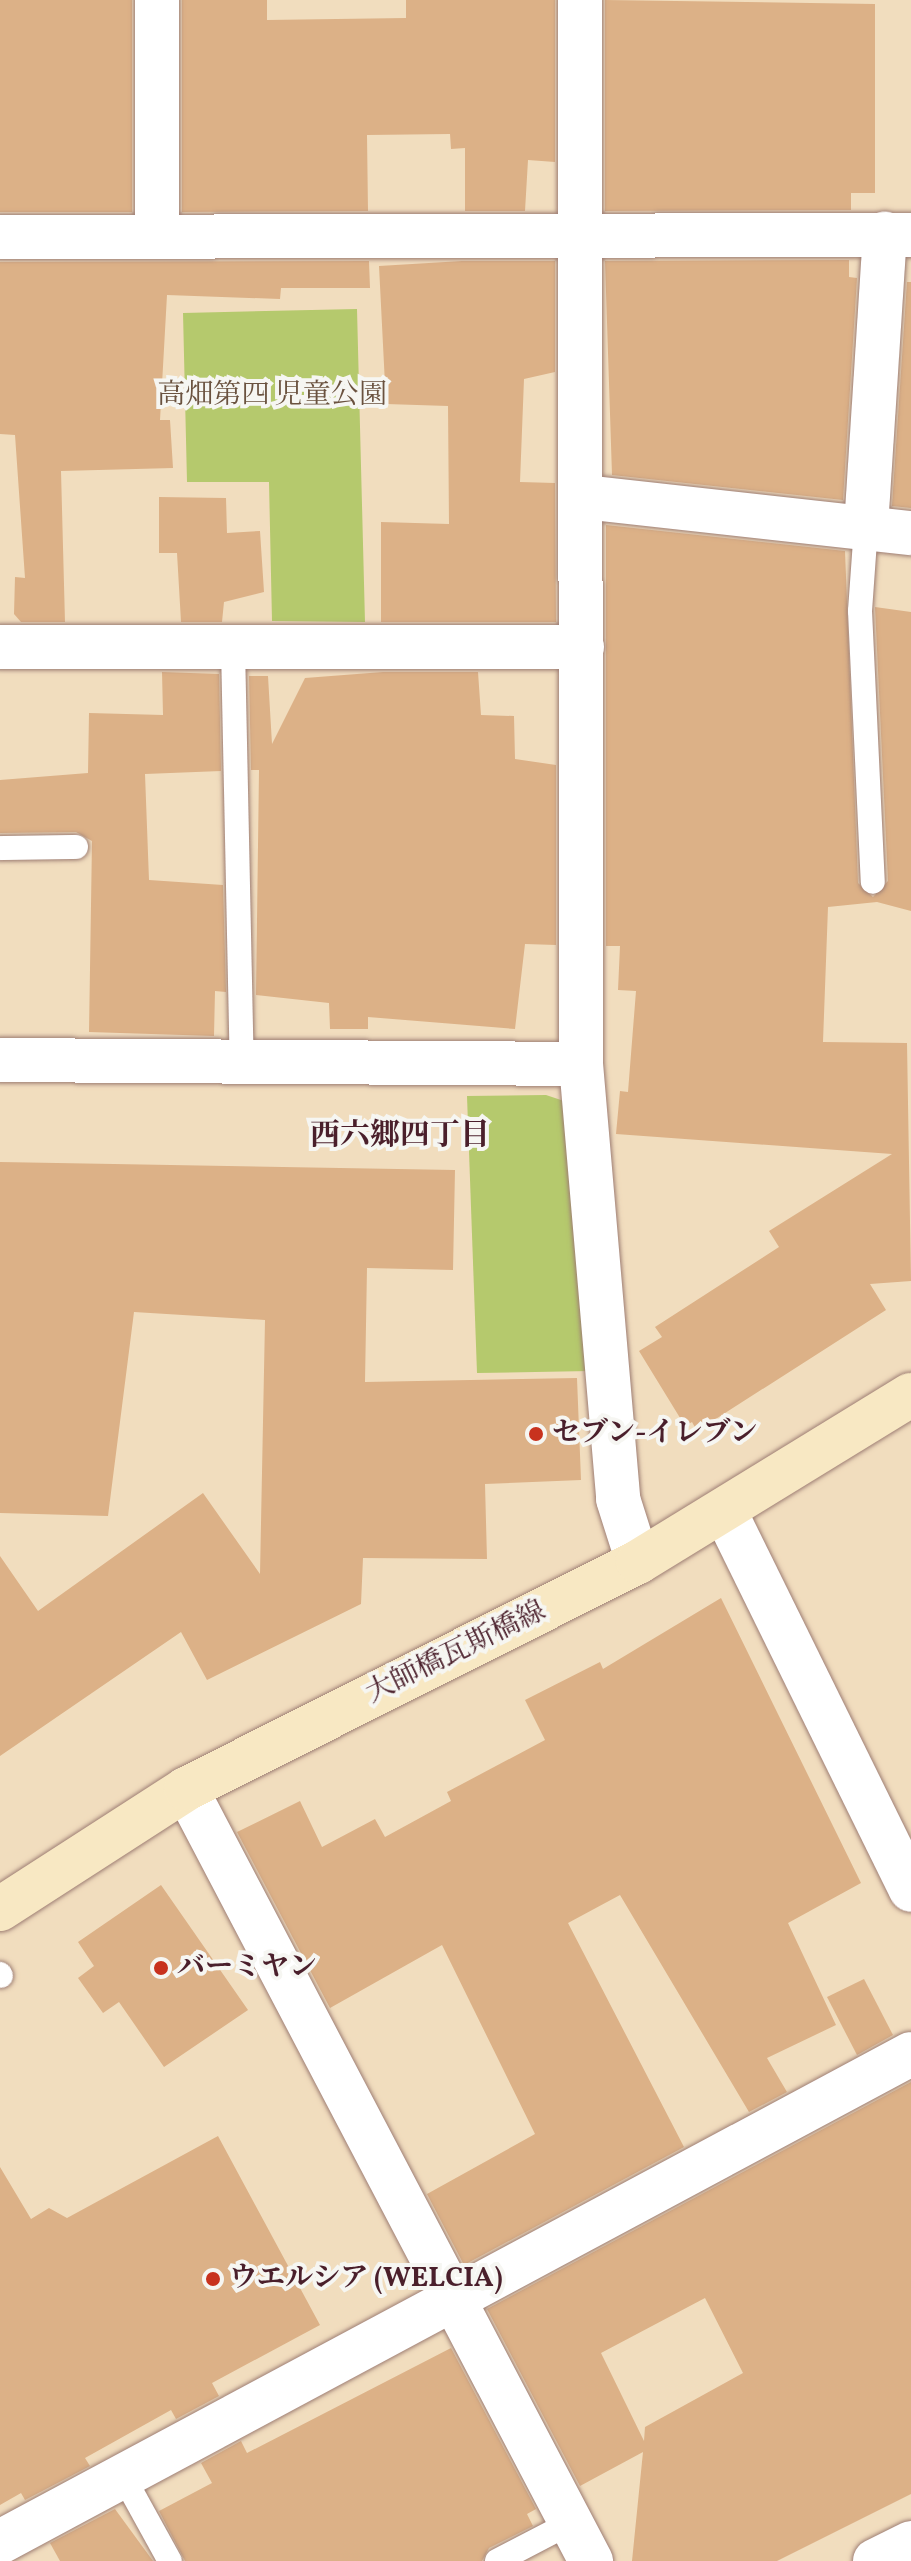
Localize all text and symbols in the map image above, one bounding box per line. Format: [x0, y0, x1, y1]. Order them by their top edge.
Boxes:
park label: 高畑第四 児童公園 [157, 379, 387, 413]
district label: 西六郷四丁目 [310, 1118, 490, 1154]
place label: セブン-イレブン [552, 1417, 760, 1451]
marker: セブン-イレブン [527, 1425, 545, 1443]
street label: 大師橋瓦斯橋線 [361, 1595, 551, 1711]
place label: バーミヤン [177, 1951, 317, 1985]
marker: バーミヤン [152, 1959, 170, 1977]
place label: ウエルシア (WELCIA) [229, 2262, 503, 2296]
marker: ウエルシア (WELCIA) [204, 2270, 222, 2288]

